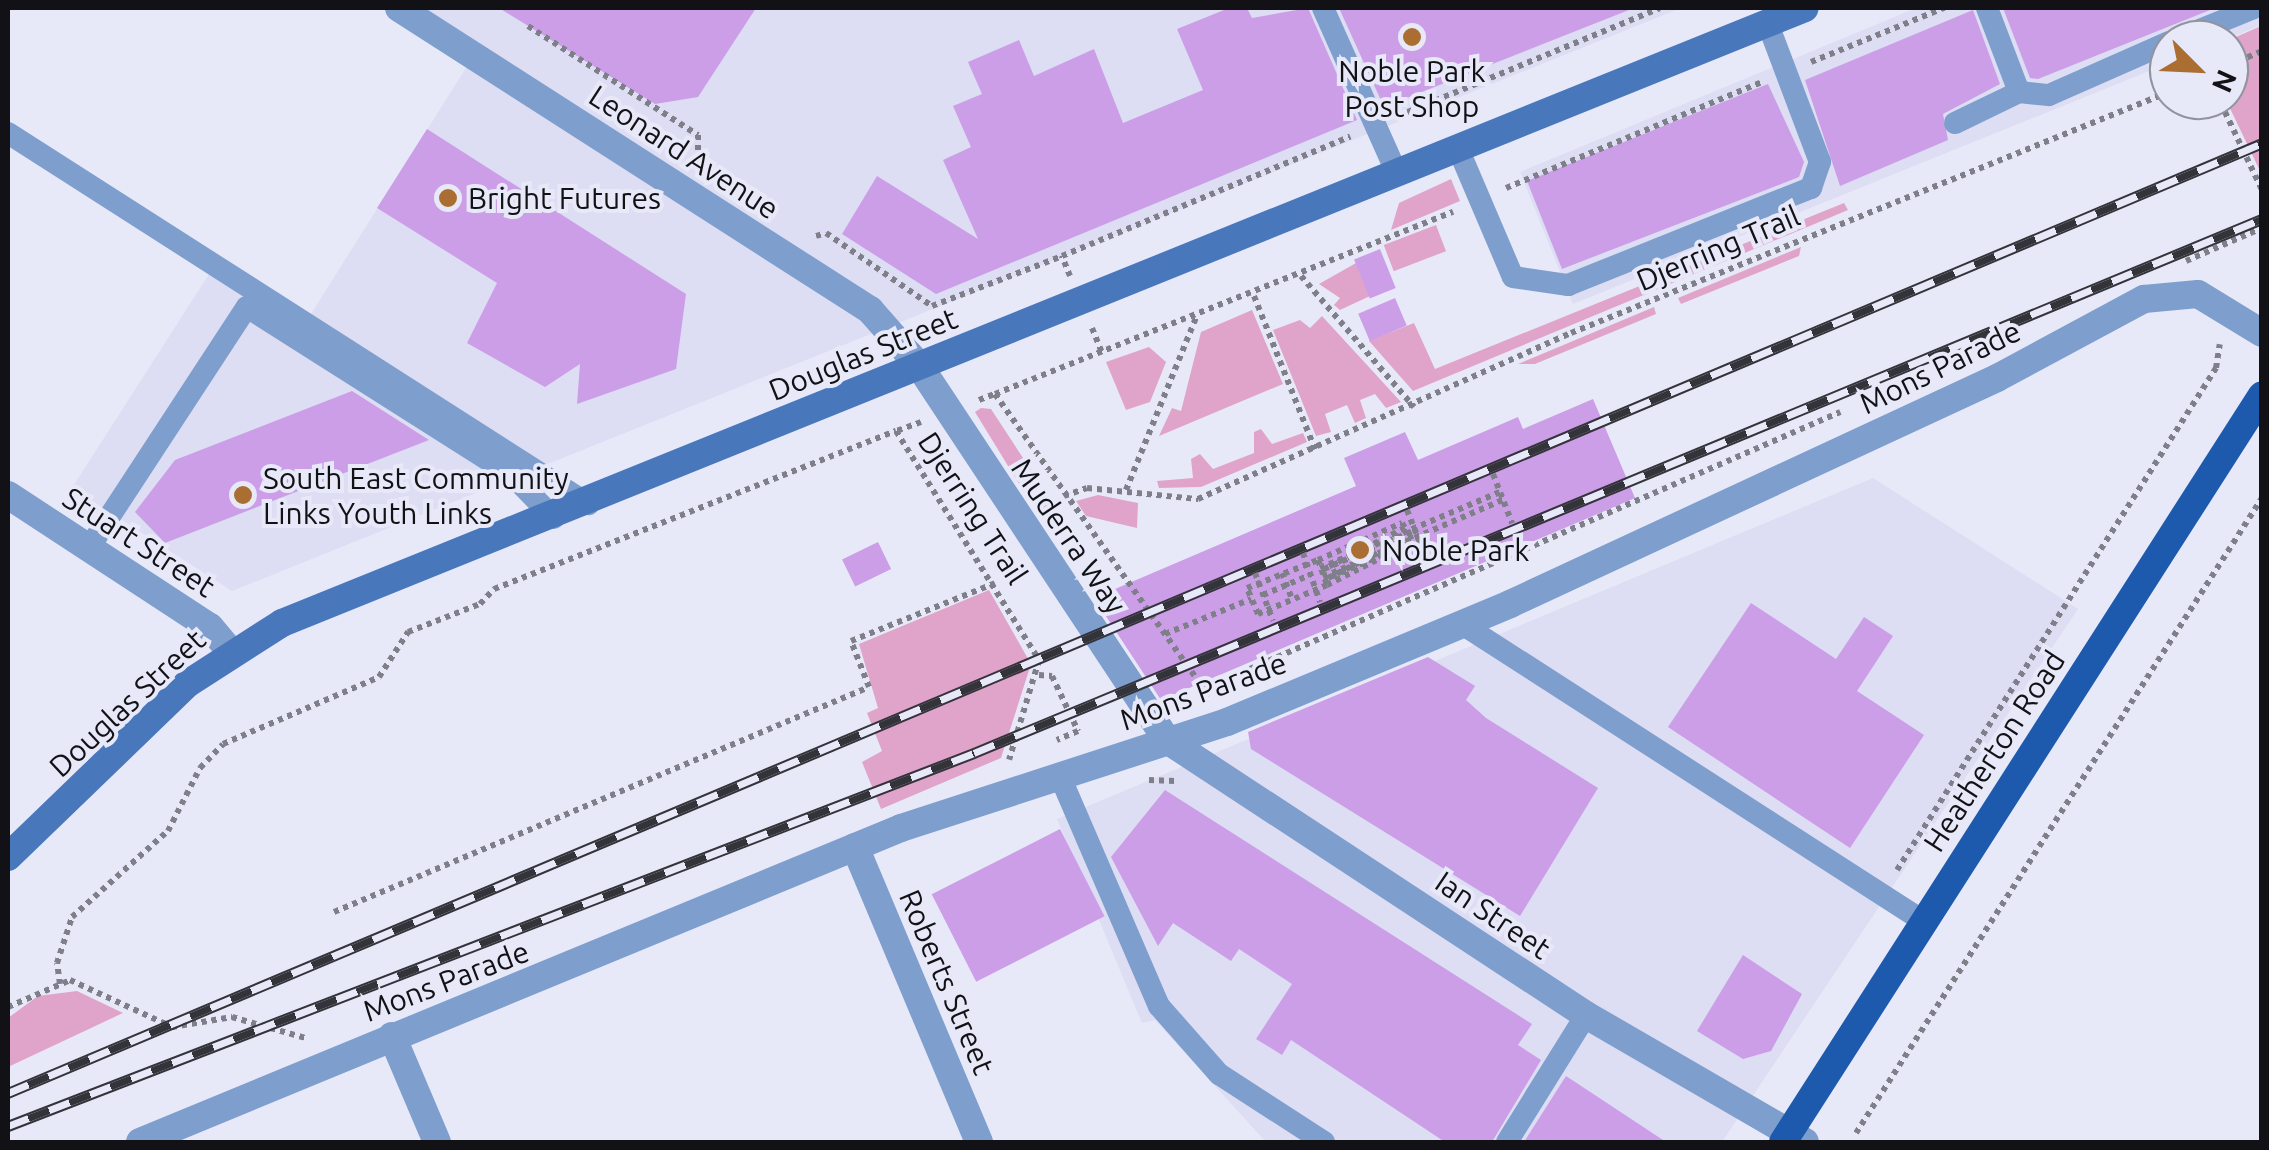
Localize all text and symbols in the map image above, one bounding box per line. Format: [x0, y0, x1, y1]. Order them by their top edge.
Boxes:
north arrow [2149, 20, 2249, 120]
marker: Noble Park Post Shop [1401, 26, 1423, 48]
place label: Noble Park Post Shop [1338, 53, 1486, 124]
text: N [2207, 66, 2243, 97]
street label: Leonard Avenue [582, 77, 786, 227]
place label: Bright Futures [468, 180, 661, 216]
marker: Bright Futures [437, 187, 459, 209]
street label: Djerring Trail [1631, 197, 1805, 299]
street label: Douglas Street [763, 300, 963, 408]
street label: Mons Parade [1854, 313, 2026, 421]
street label: Djerring Trail [911, 425, 1035, 591]
street label: Muderra Way [1004, 452, 1134, 620]
place label: South East Community Links Youth Links [263, 460, 569, 530]
street label: Stuart Street [56, 480, 222, 604]
marker: South East Community Links Youth Links [232, 484, 254, 506]
place label: Noble Park [1382, 532, 1529, 568]
marker: Noble Park [1347, 537, 1373, 563]
street label: Douglas Street [42, 622, 212, 784]
street label: Mons Parade [1115, 644, 1291, 738]
street label: Heatherton Road [1916, 644, 2072, 858]
street label: Ian Street [1429, 863, 1557, 967]
street label: Roberts Street [892, 884, 1002, 1080]
street label: Mons Parade [358, 933, 534, 1029]

